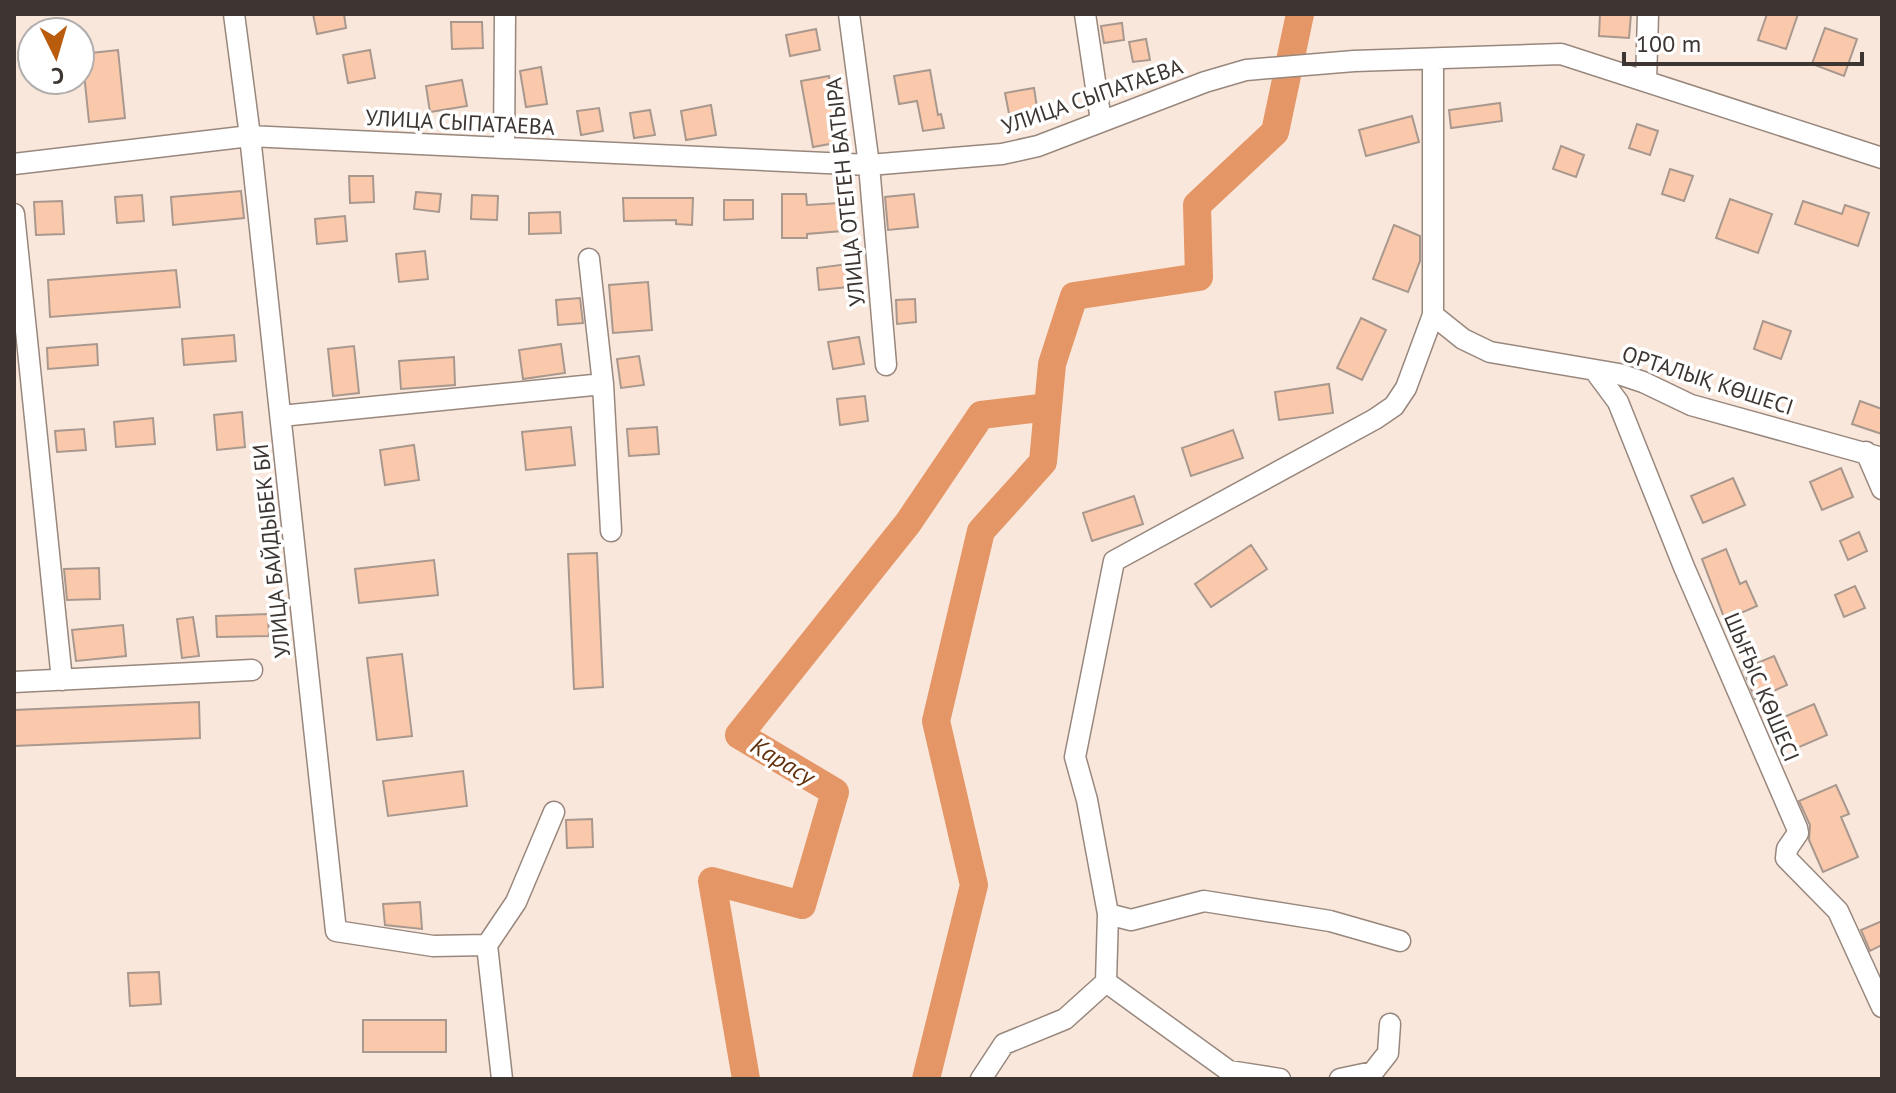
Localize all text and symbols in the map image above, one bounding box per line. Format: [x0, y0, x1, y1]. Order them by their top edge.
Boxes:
north arrow [16, 16, 96, 96]
scale bar [1624, 16, 1862, 66]
text: 100 m [1636, 28, 1701, 59]
street label: УЛИЦА СЫПАТАЕВА [998, 52, 1186, 140]
text: С [50, 61, 65, 90]
street label: УЛИЦА ОТЕГЕН БАТЫРА [819, 76, 871, 308]
street label: УЛИЦА СЫПАТАЕВА [365, 103, 556, 141]
street label: ОРТАЛЫҚ КӨШЕСІ [1619, 339, 1797, 421]
street label: УЛИЦА БАЙДЫБЕК БИ [246, 443, 296, 659]
street label: ШЫҒЫС КӨШЕСІ [1718, 608, 1806, 766]
water label: Карасу [745, 730, 822, 793]

